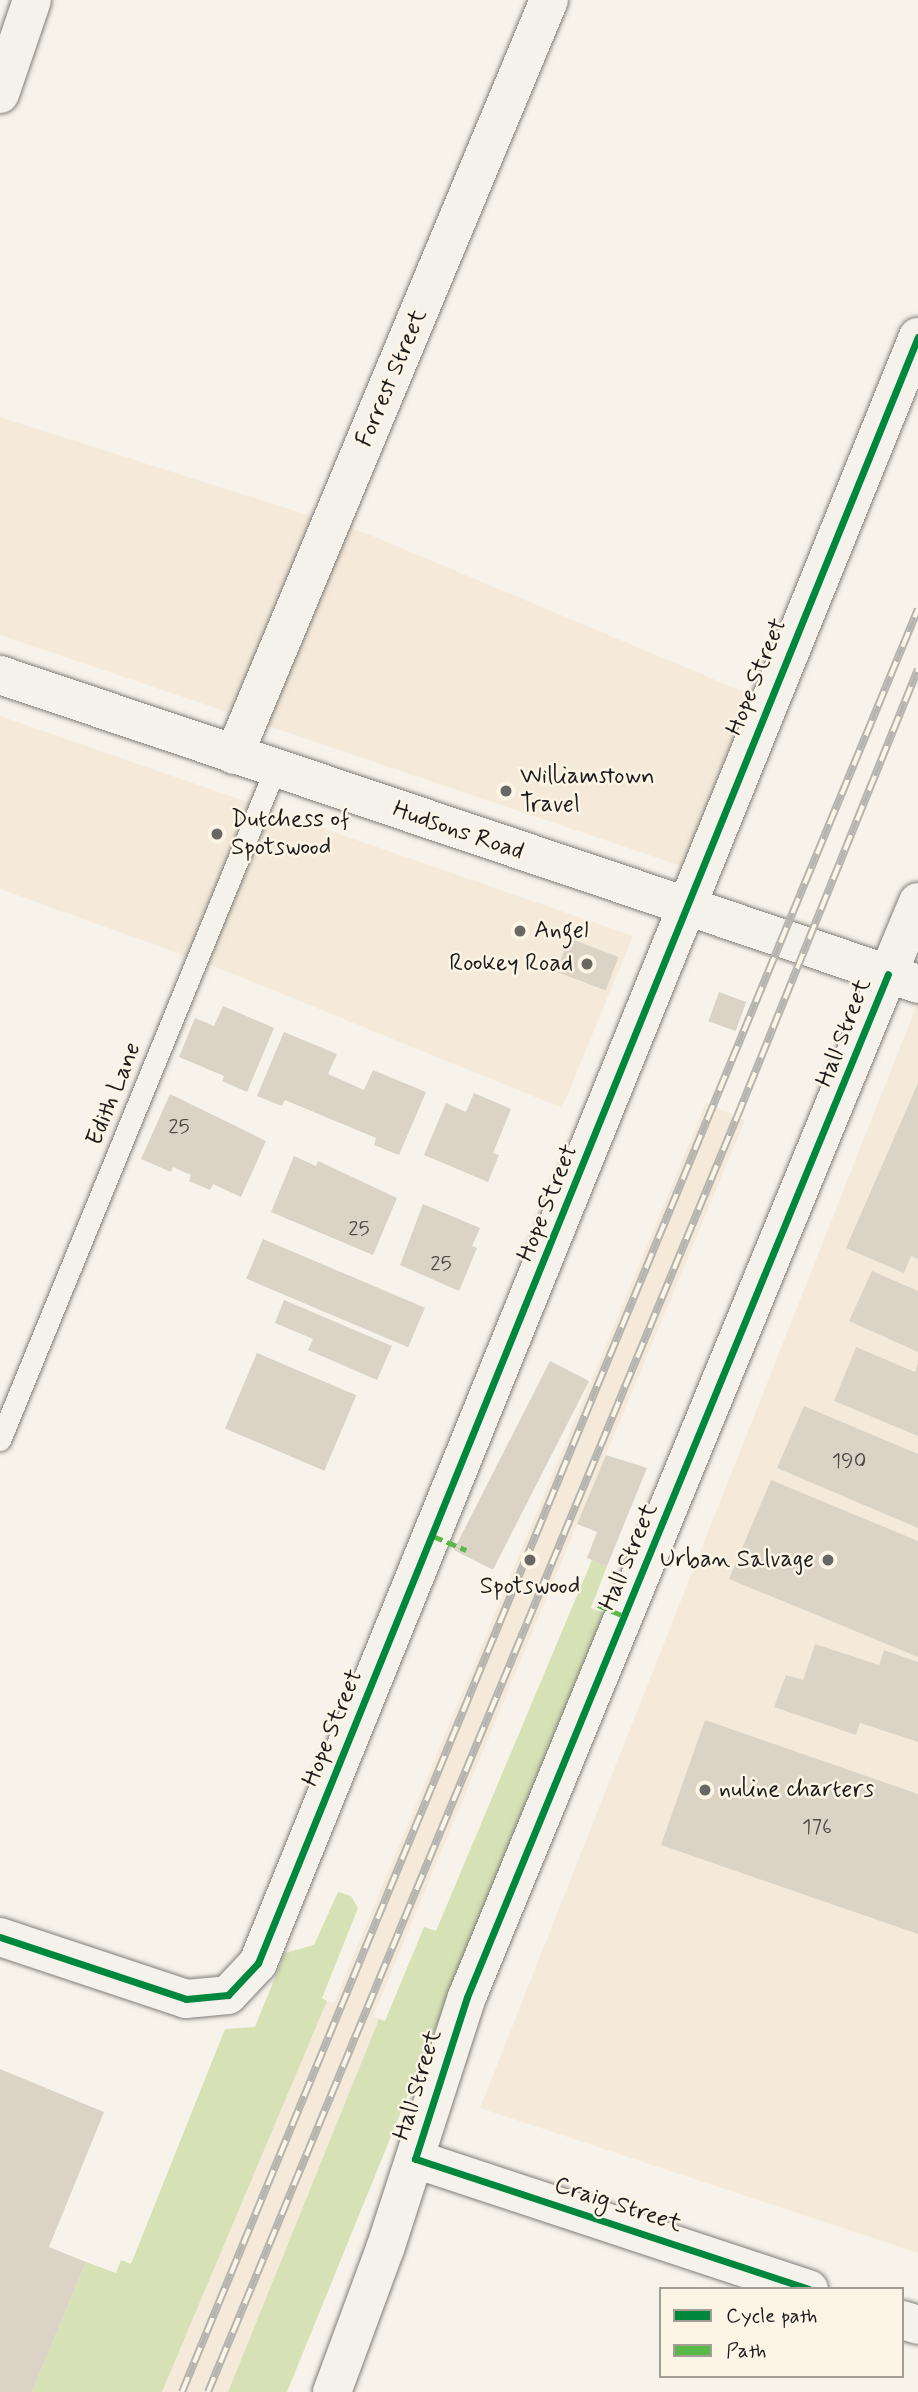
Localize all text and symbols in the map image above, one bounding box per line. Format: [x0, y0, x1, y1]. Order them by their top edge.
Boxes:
street label: Forrest Street [350, 305, 434, 451]
street label: Hope Street [721, 615, 793, 739]
place label: Williamstown Travel [520, 763, 655, 819]
marker: Williamstown Travel [498, 783, 514, 799]
street label: Hudsons Road [389, 795, 527, 867]
place label: Dutchess of Spotswood [231, 806, 351, 862]
marker: Dutchess of Spotswood [209, 826, 225, 842]
place label: Angel [534, 917, 589, 945]
marker: Angel [512, 923, 528, 939]
place label: Rookey Road [449, 950, 573, 978]
marker: Rookey Road [579, 956, 595, 972]
street label: Hall Street [810, 975, 878, 1091]
street label: Edith Lane [80, 1038, 148, 1150]
house number: 25 [168, 1114, 190, 1140]
street label: Hope Street [512, 1141, 584, 1265]
house number: 25 [348, 1216, 370, 1242]
house number: 25 [430, 1251, 452, 1277]
house number: 190 [832, 1448, 866, 1474]
street label: Hall Street [594, 1499, 664, 1615]
place label: Urban Salvage [662, 1546, 814, 1574]
marker: Spotswood [520, 1550, 540, 1570]
marker: Urban Salvage [820, 1552, 836, 1568]
place label: Spotswood [480, 1573, 580, 1601]
street label: Hope Street [297, 1666, 369, 1790]
place label: nuline charters [719, 1776, 874, 1804]
marker: nuline charters [697, 1782, 713, 1798]
house number: 176 [802, 1814, 832, 1840]
street label: Hall Street [388, 2026, 448, 2144]
street label: Craig Street [551, 2171, 685, 2239]
legend [659, 2287, 904, 2378]
text: Cycle path [726, 2302, 817, 2330]
text: Path [726, 2337, 766, 2365]

